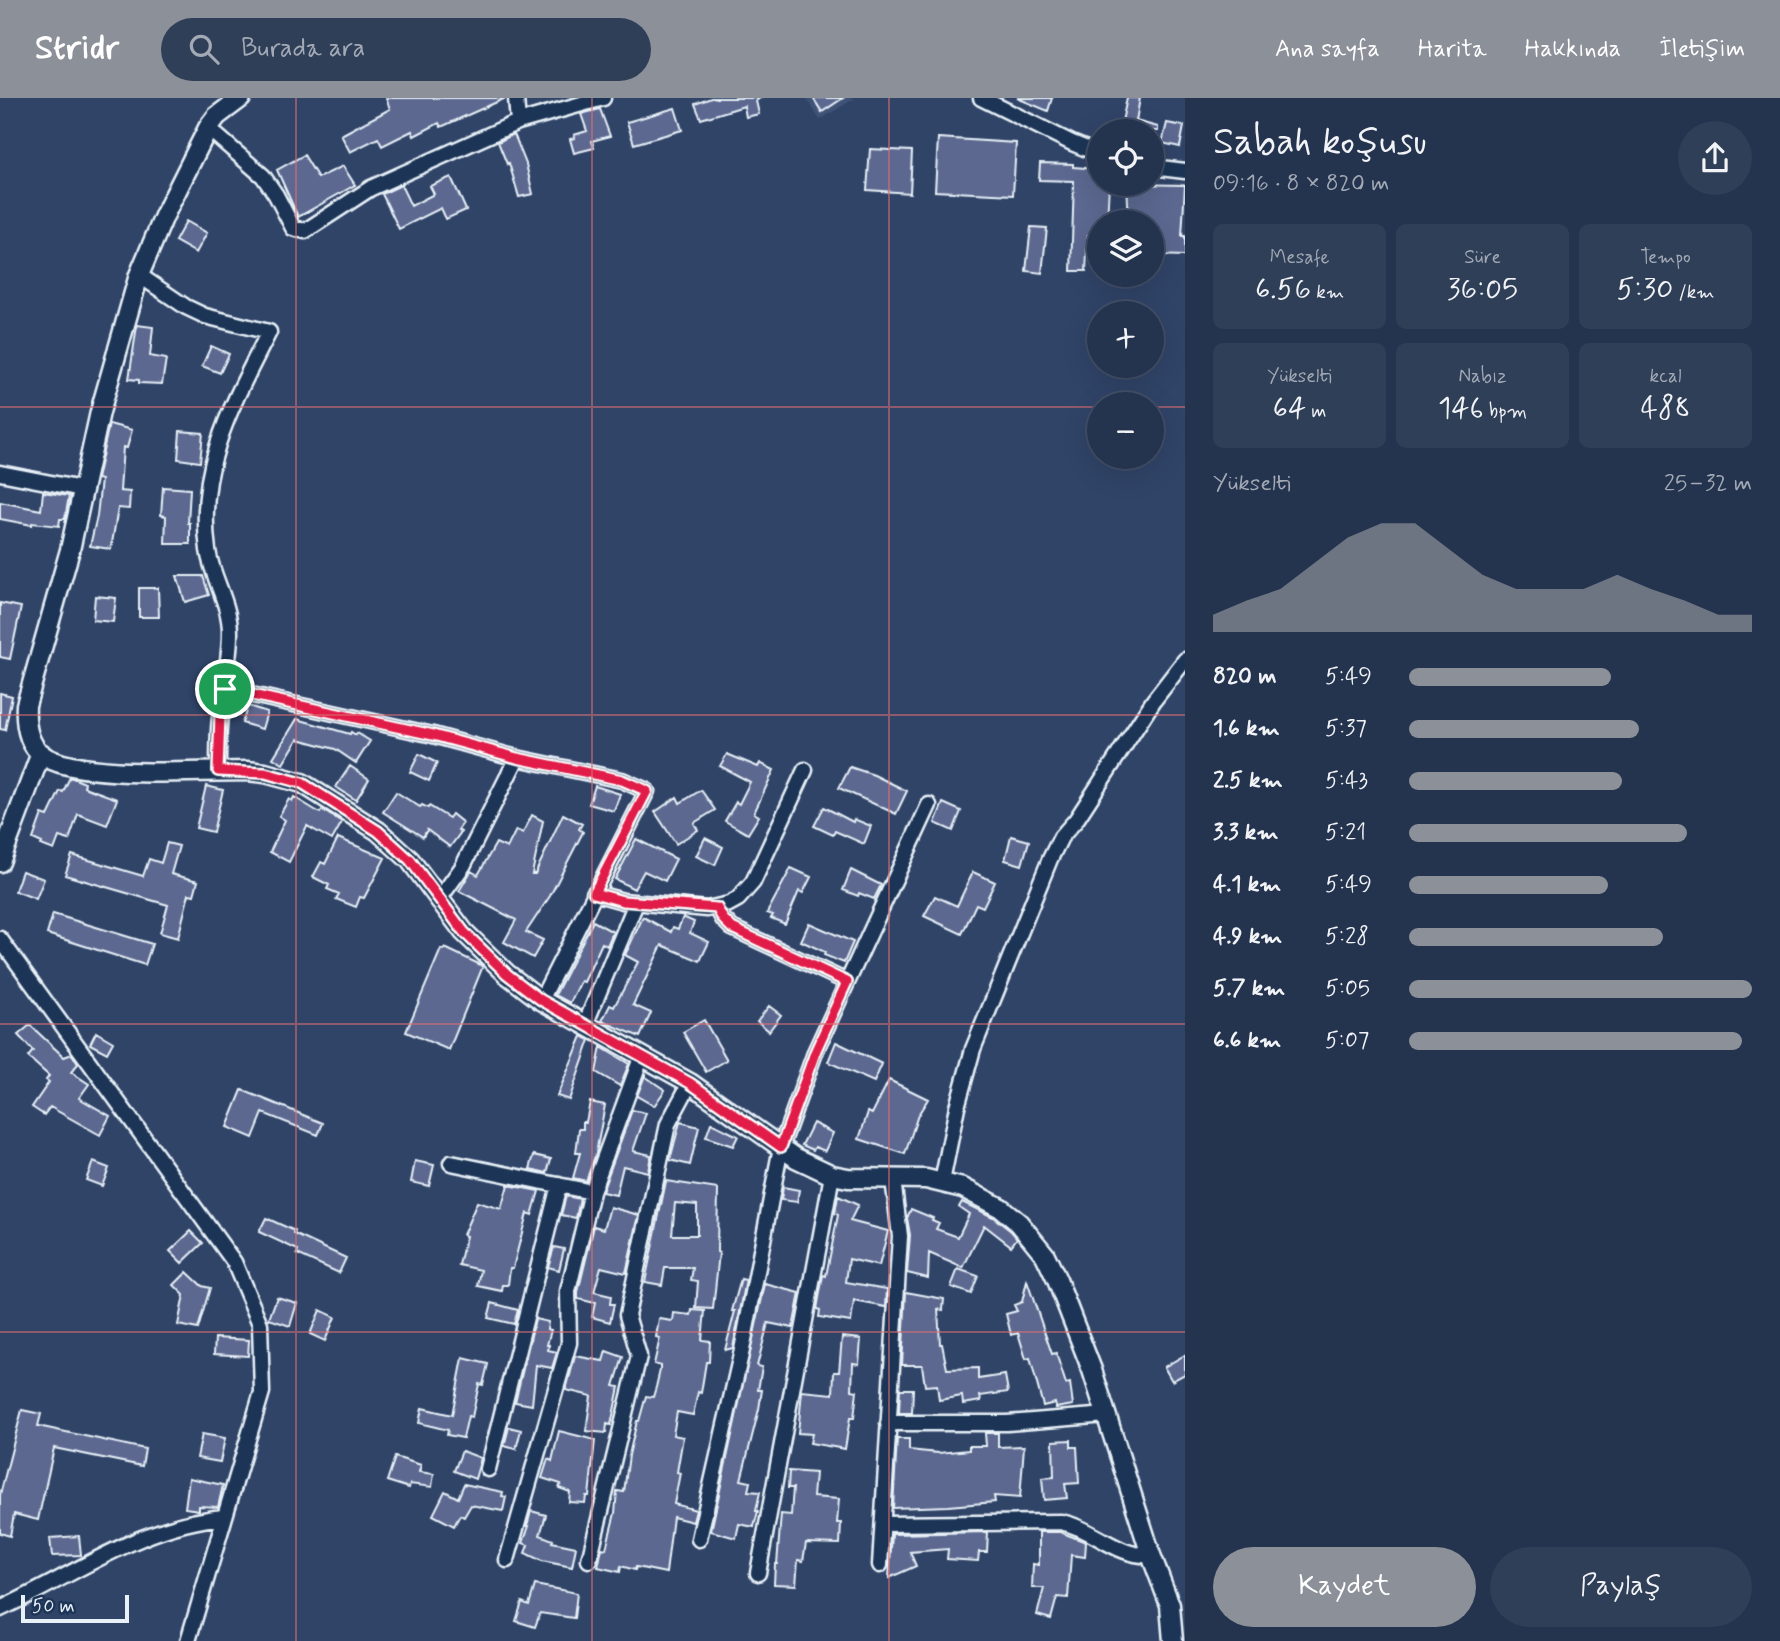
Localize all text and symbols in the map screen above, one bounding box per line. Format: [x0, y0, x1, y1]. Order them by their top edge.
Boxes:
search box [161, 18, 651, 81]
text: Stridr [35, 27, 119, 71]
icon: search [185, 30, 223, 68]
text: Burada ara [241, 32, 365, 66]
text: Ana sayfa [1275, 34, 1380, 65]
text: Harita [1418, 34, 1487, 65]
text: Hakkında [1525, 34, 1621, 65]
text: İletişim [1659, 34, 1745, 65]
text: Sabah koşusu [1213, 118, 1427, 167]
map controls [1087, 119, 1164, 469]
button: locate [1087, 119, 1164, 196]
button: share [1678, 121, 1752, 195]
text: 09:16 · 8 × 820 m [1213, 169, 1389, 199]
button: layers [1087, 210, 1164, 287]
text: Mesafe [1270, 245, 1329, 270]
text: Süre [1464, 245, 1501, 270]
text: Tempo [1640, 245, 1691, 270]
text: 6.56 [1255, 270, 1311, 309]
text: 36:05 [1447, 270, 1518, 309]
text: 5:30 [1617, 270, 1673, 309]
text: km [1311, 280, 1344, 305]
text: /km [1673, 280, 1714, 305]
button: + [1087, 301, 1164, 378]
text: Yükselti [1267, 364, 1332, 389]
text: Nabız [1458, 364, 1507, 389]
text: kcal [1650, 364, 1681, 389]
text: 64 [1273, 389, 1306, 428]
text: 146 [1438, 389, 1484, 428]
text: 488 [1640, 389, 1691, 428]
button: − [1087, 392, 1164, 469]
text: m [1306, 399, 1326, 424]
text: bpm [1484, 399, 1527, 424]
text: Yükselti [1213, 469, 1291, 499]
text: 25–32 m [1664, 469, 1752, 499]
pin [195, 659, 255, 719]
text: 820 m [1213, 662, 1276, 692]
text: 5:49 [1325, 662, 1372, 692]
icon: arrive [206, 670, 244, 708]
text: 1.6 km [1213, 714, 1280, 744]
text: 5:37 [1325, 714, 1367, 744]
text: 2.5 km [1213, 766, 1283, 796]
text: 5:43 [1325, 766, 1368, 796]
text: 3.3 km [1213, 818, 1278, 848]
text: 5:21 [1325, 818, 1366, 848]
text: 4.1 km [1213, 870, 1281, 900]
text: 5:49 [1325, 870, 1372, 900]
text: 4.9 km [1213, 922, 1282, 952]
text: 5:28 [1325, 922, 1369, 952]
text: 5.7 km [1213, 974, 1285, 1004]
text: 5:05 [1325, 974, 1370, 1004]
text: 6.6 km [1213, 1026, 1281, 1056]
text: 5:07 [1325, 1026, 1369, 1056]
button: Kaydet [1213, 1547, 1476, 1627]
button: Paylaş [1490, 1547, 1752, 1627]
scale bar [21, 1592, 130, 1624]
text: 50 m [32, 1594, 75, 1619]

